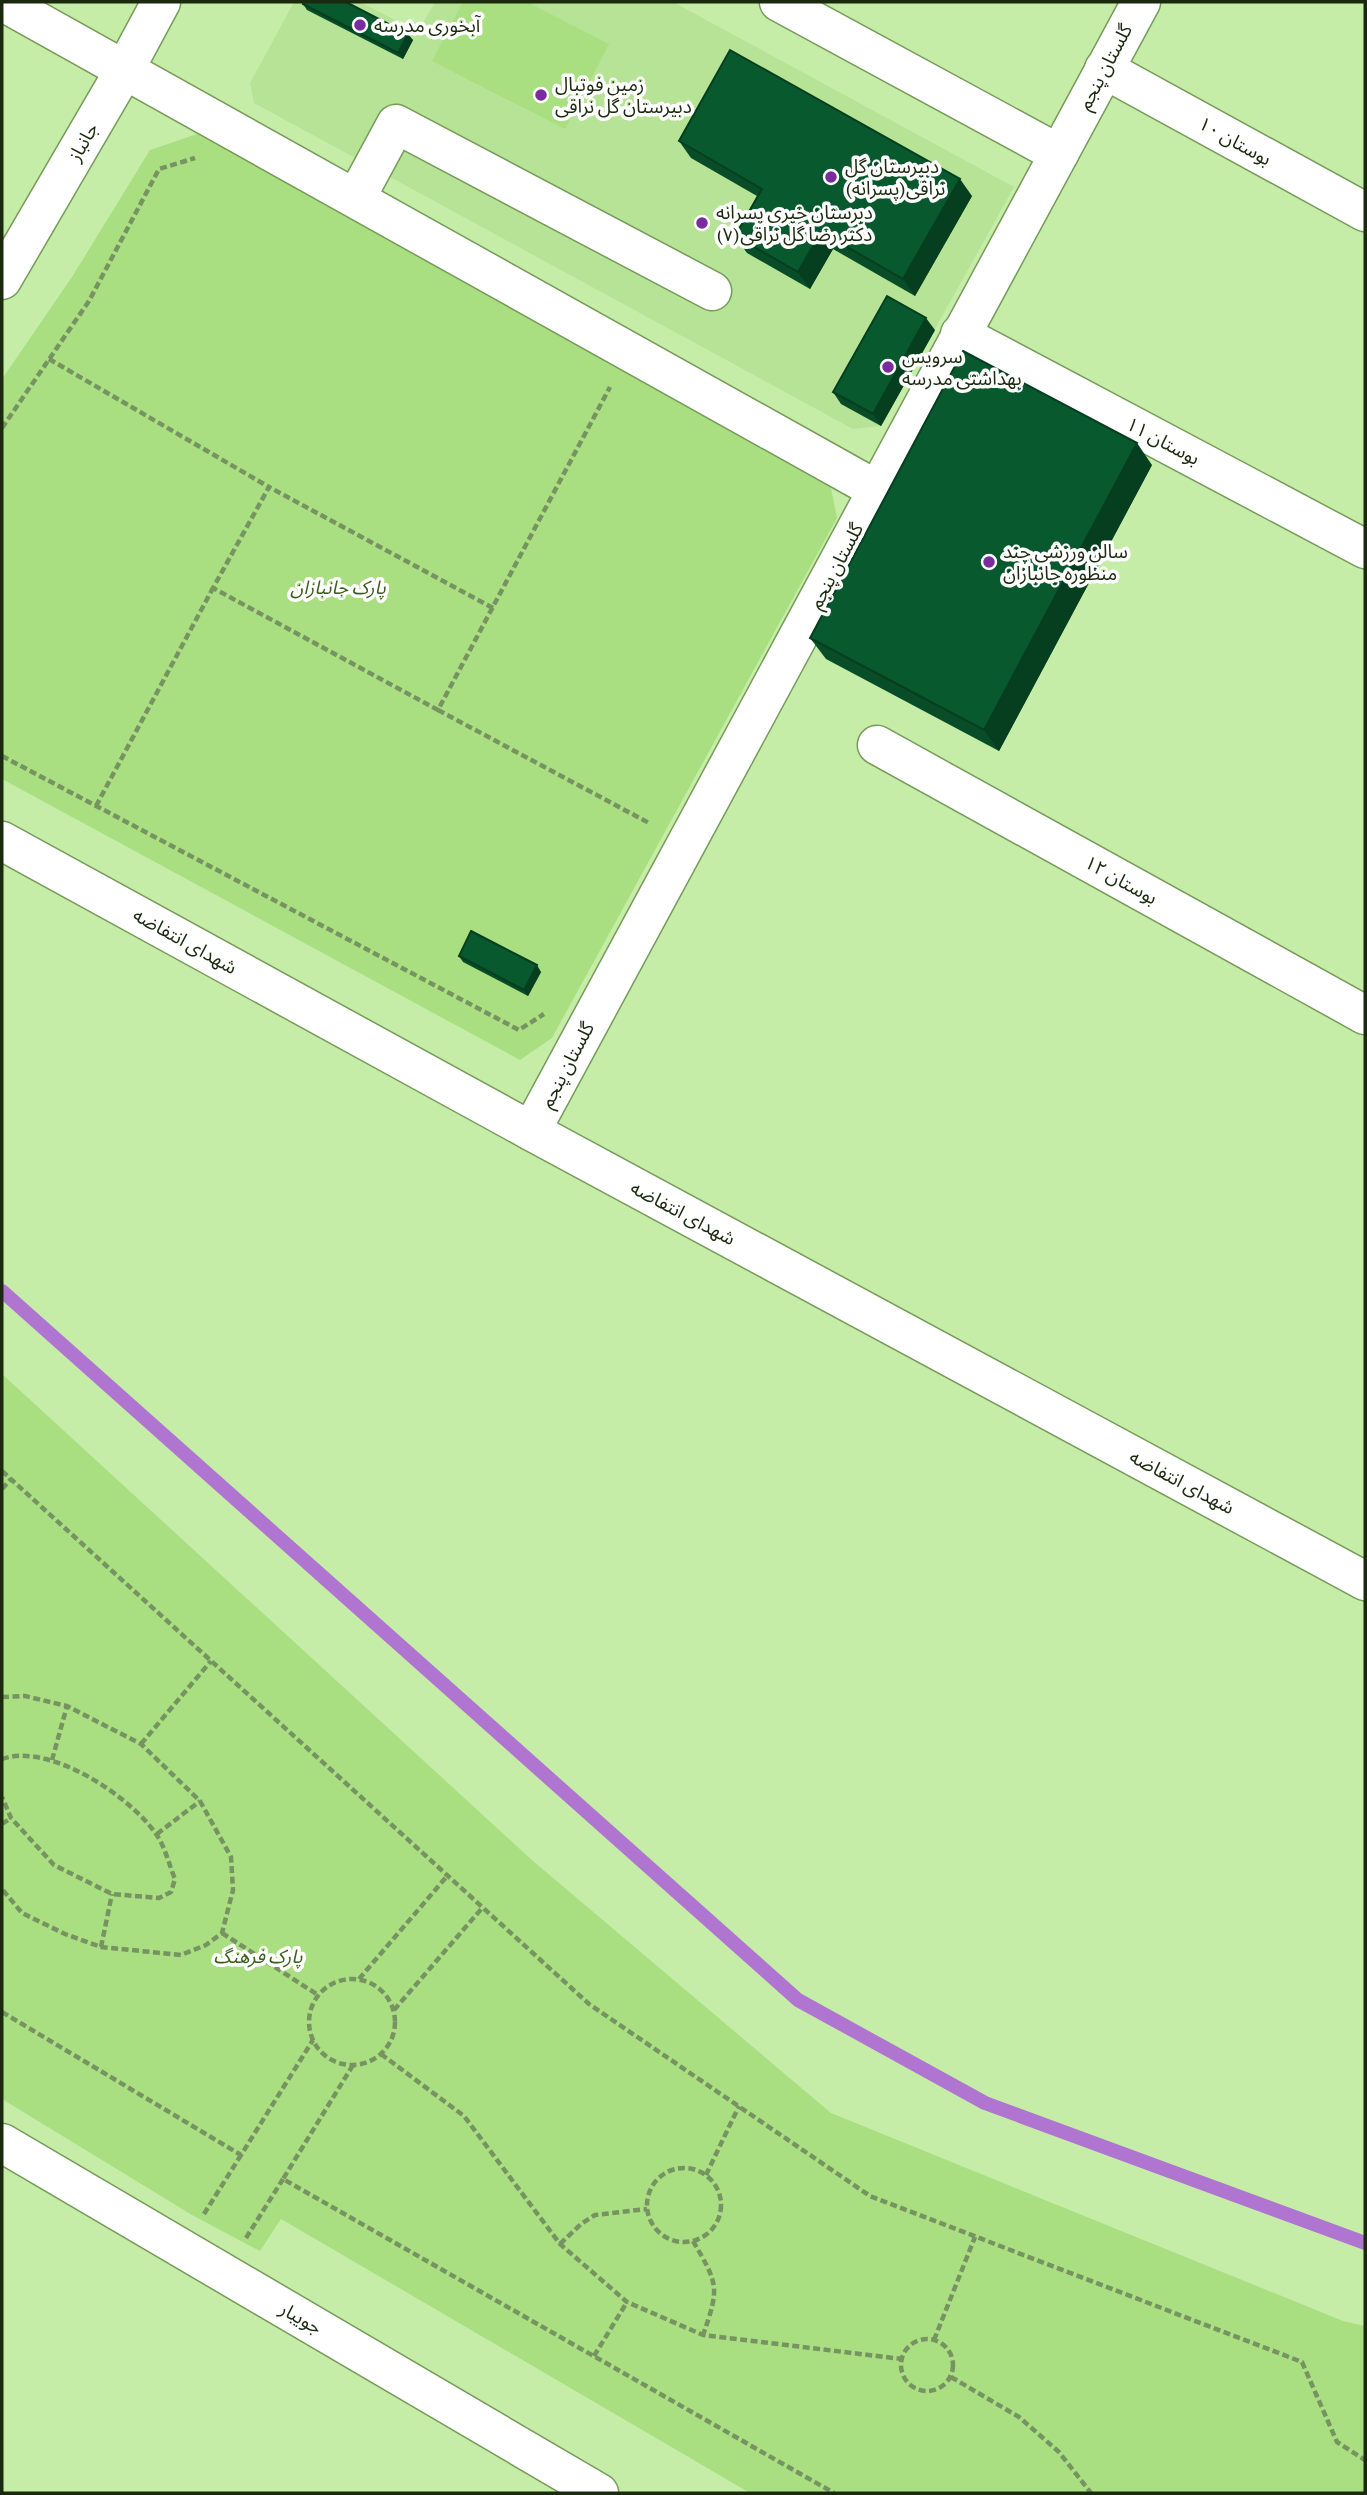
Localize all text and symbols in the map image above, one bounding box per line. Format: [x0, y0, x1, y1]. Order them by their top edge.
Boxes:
place label: آبخوری مدرسه [374, 15, 482, 37]
marker: آبخوری مدرسه [352, 17, 368, 33]
street label: گلستان پنجم [1074, 20, 1140, 115]
place label: زمین فوتبال دبیرستان گل نراقی [555, 74, 692, 118]
marker: زمین فوتبال دبیرستان گل نراقی [533, 87, 549, 103]
street label: بوستان ۱۰ [1194, 112, 1275, 170]
street label: جانباز [63, 119, 103, 166]
place label: دبیرستان گل نراقی(پسرانه) [845, 156, 945, 201]
marker: دبیرستان گل نراقی(پسرانه) [823, 169, 839, 185]
place label: دبرستان خیری پسرانه دکتر رضا گل نراقی(۷) [716, 202, 873, 246]
marker: دبرستان خیری پسرانه دکتر رضا گل نراقی(۷) [694, 215, 710, 231]
place label: سرویس بهداشتی مدرسه [902, 346, 1022, 390]
marker: سرویس بهداشتی مدرسه [880, 359, 896, 375]
street label: بوستان ۱۱ [1122, 413, 1203, 470]
street label: گلستان پنجم [805, 519, 871, 614]
place label: سالن ورزشی چند منظوره جانبازان [1003, 541, 1128, 585]
marker: سالن ورزشی چند منظوره جانبازان [981, 554, 997, 570]
park label: پارک جانبازان [290, 577, 386, 600]
street label: بوستان ۱۲ [1080, 851, 1161, 909]
street label: شهدای انتفاضه [130, 904, 240, 978]
street label: گلستان پنجم [536, 1018, 602, 1113]
street label: شهدای انتفاضه [627, 1177, 739, 1249]
street label: شهدای انتفاضه [1126, 1446, 1238, 1518]
park label: پارک فرهنگ [214, 1946, 303, 1969]
street label: جویبار [275, 2297, 326, 2339]

